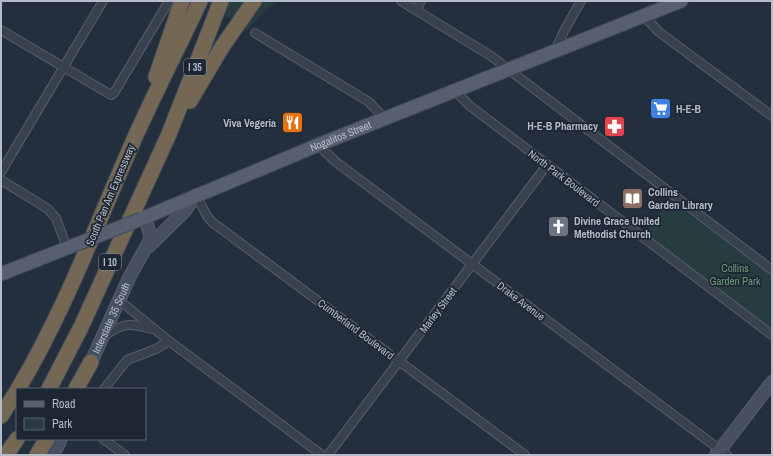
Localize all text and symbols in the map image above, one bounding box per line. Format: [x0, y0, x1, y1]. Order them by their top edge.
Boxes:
road number: I 35 [184, 59, 206, 75]
supermarket icon: H-E-B [647, 96, 673, 122]
place label: H-E-B [676, 102, 702, 116]
restaurant icon: Viva Vegeria [279, 110, 305, 136]
pharmacy icon: H-E-B Pharmacy [601, 113, 627, 139]
place label: Viva Vegeria [223, 116, 276, 130]
street label: Nogalitos Street [308, 117, 374, 155]
place label: H-E-B Pharmacy [527, 119, 598, 133]
street label: South Pan Am Expressway [82, 142, 138, 248]
street label: North Park Boulevard [525, 146, 603, 210]
library icon: Collins Garden Library [619, 185, 645, 211]
place label: Collins Garden Library [648, 185, 713, 212]
church icon: Divine Grace United Methodist Church [546, 214, 572, 240]
place label: Divine Grace United Methodist Church [574, 214, 660, 241]
road number: I 10 [99, 254, 121, 270]
park label: Collins Garden Park [709, 261, 761, 288]
street label: Drake Avenue [494, 278, 548, 324]
street label: Interstate 35 South [89, 280, 133, 356]
street label: Marley Street [416, 284, 460, 336]
street label: Cumberland Boulevard [315, 296, 397, 362]
legend [16, 388, 146, 440]
text: Road [52, 396, 76, 412]
text: Park [52, 416, 72, 432]

